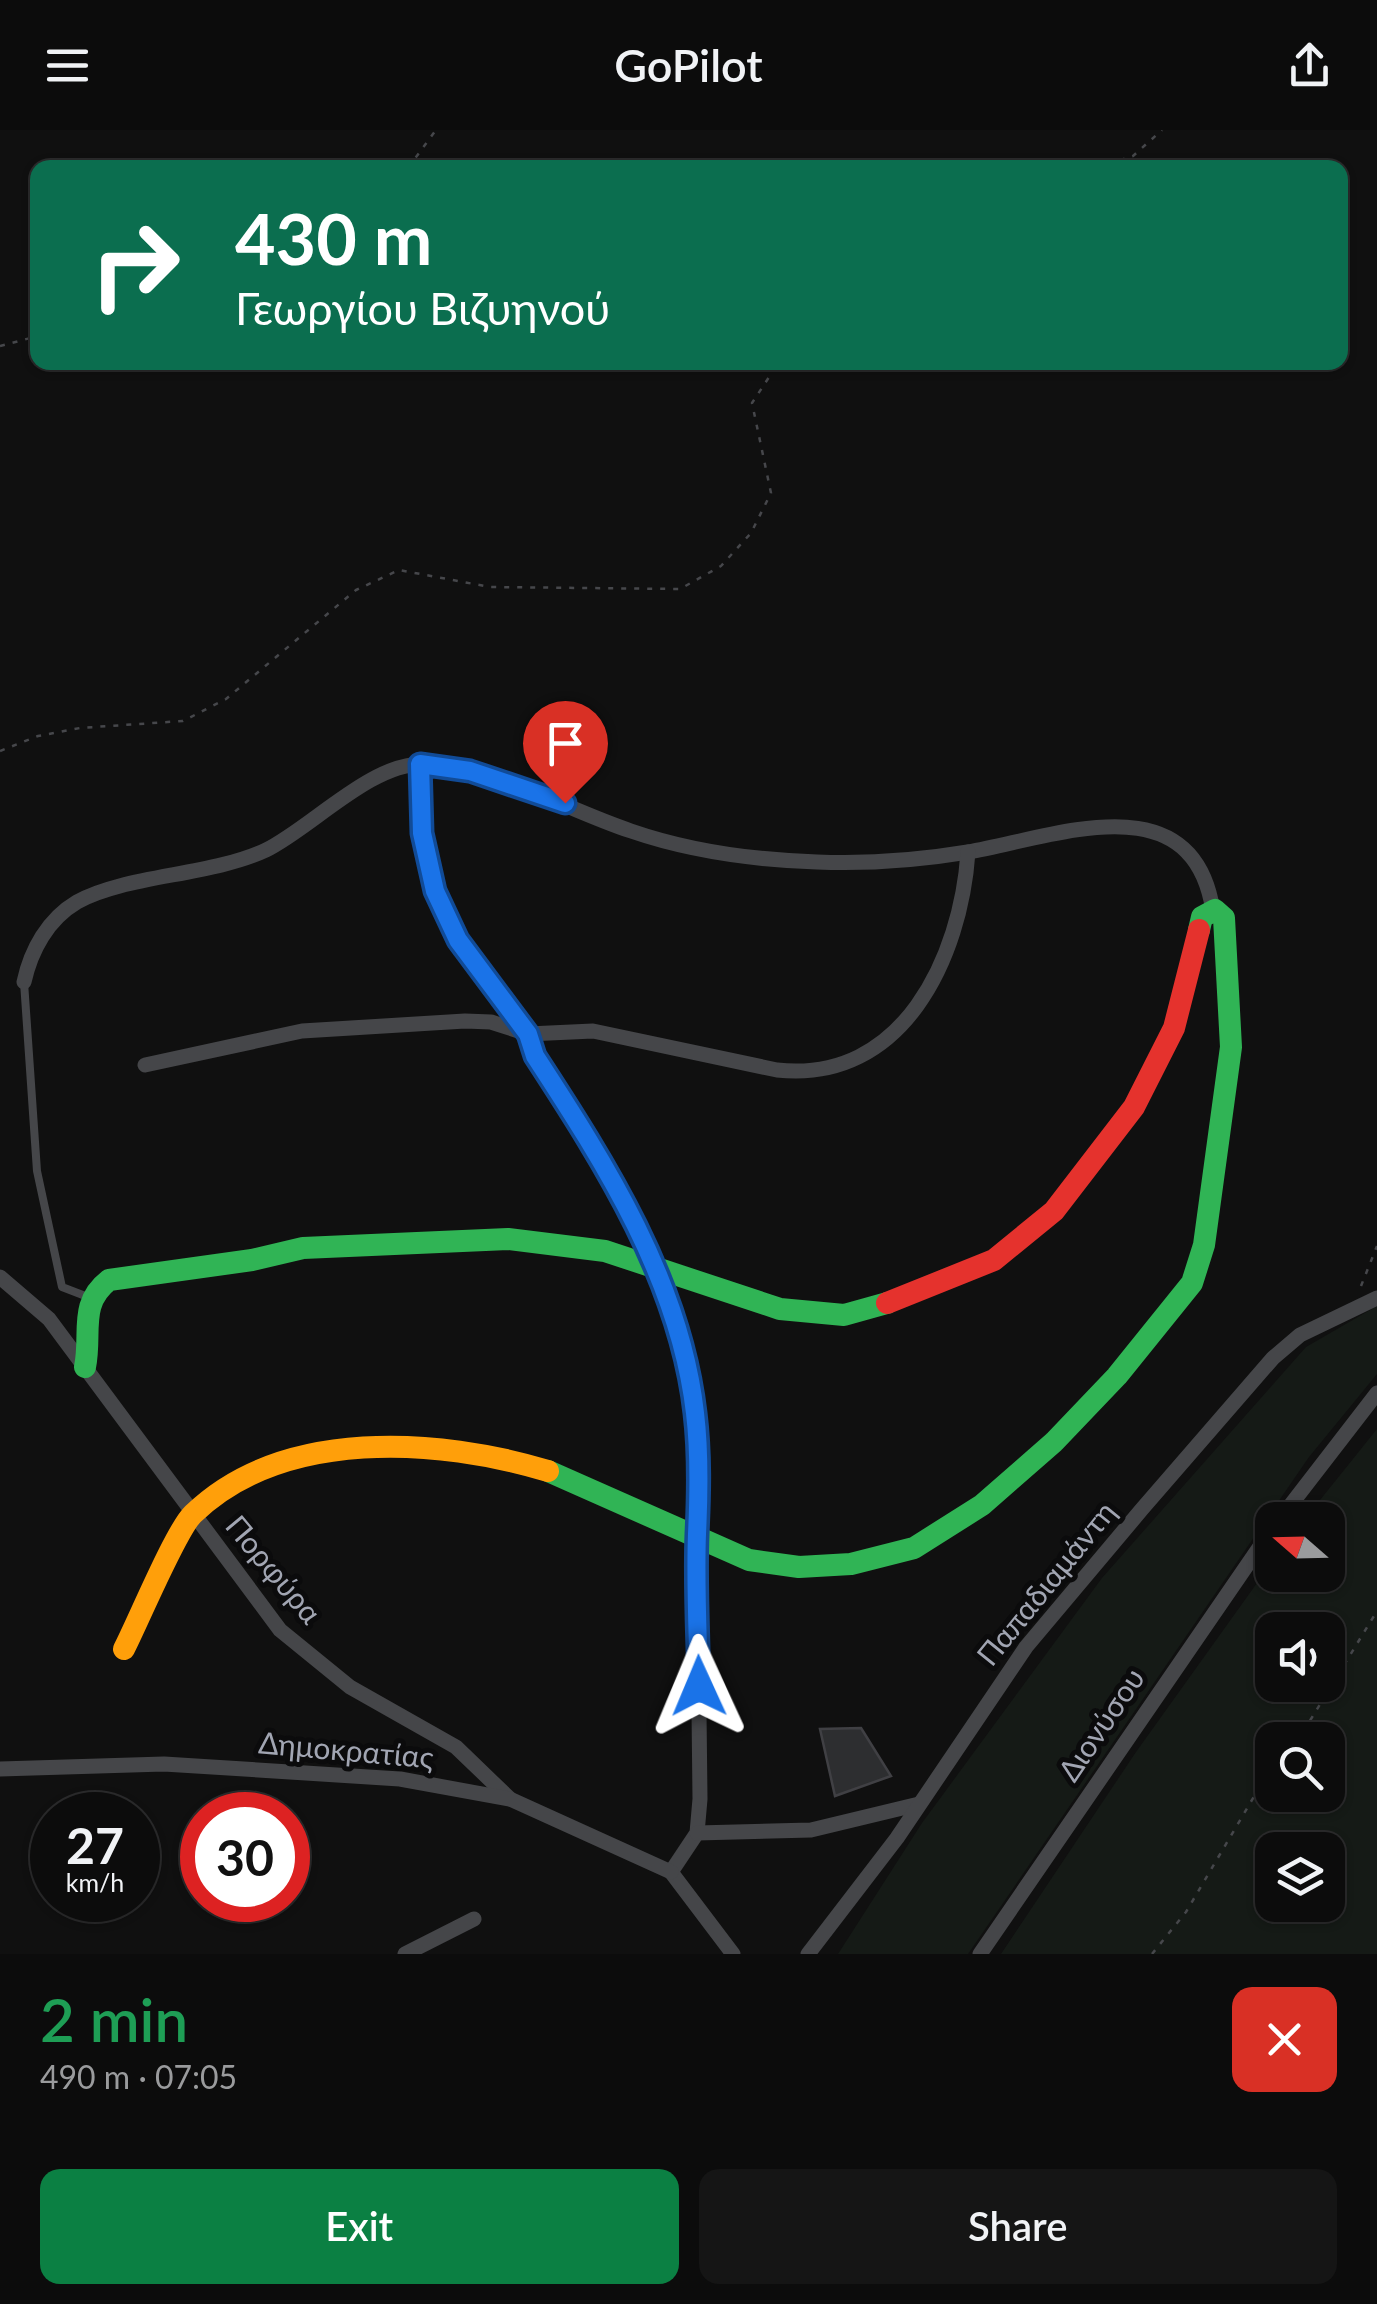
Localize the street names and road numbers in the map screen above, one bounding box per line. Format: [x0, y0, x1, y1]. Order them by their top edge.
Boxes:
street label: Παπαδιαμάντη [968, 1493, 1123, 1672]
street label: Πορφύρα [219, 1507, 330, 1630]
street label: Διονύσου [1050, 1661, 1151, 1787]
street label: Δημοκρατίας [257, 1723, 435, 1775]

